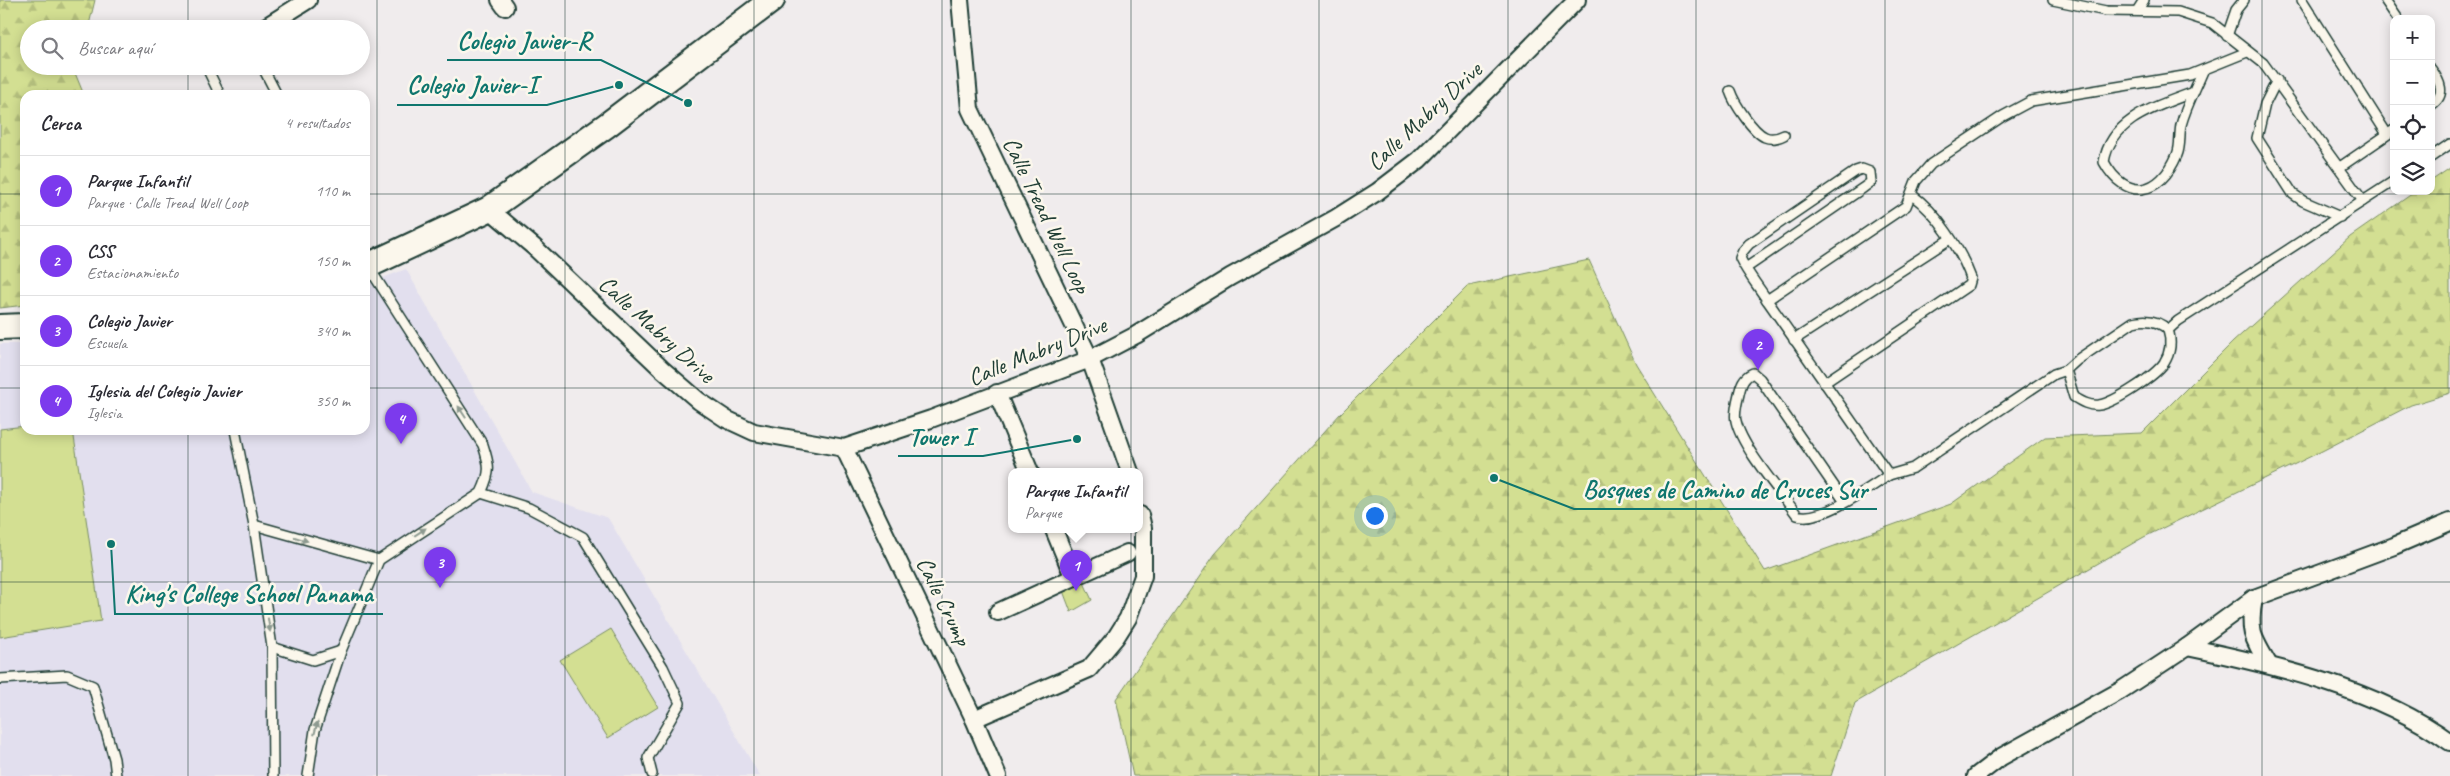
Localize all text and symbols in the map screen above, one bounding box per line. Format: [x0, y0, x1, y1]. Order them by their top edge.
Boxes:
map controls [2390, 15, 2435, 195]
button: + [2390, 15, 2435, 60]
search box [20, 20, 370, 75]
callout: Colegio Javier-R [447, 20, 601, 60]
text: Colegio Javier-R [457, 25, 594, 57]
icon: search [38, 34, 66, 62]
text: Buscar aquí [78, 36, 152, 60]
street label: Calle Mabry Drive [1360, 54, 1489, 177]
button: − [2390, 60, 2435, 105]
callout: Colegio Javier-I [397, 65, 547, 105]
text: Colegio Javier-I [407, 69, 543, 101]
button: locate [2390, 105, 2435, 150]
text: Cerca [40, 110, 81, 136]
text: 4 resultados [285, 113, 350, 133]
street label: Calle Tread Well Loop [996, 132, 1098, 299]
button: layers [2390, 150, 2435, 195]
text: Parque Infantil [87, 169, 188, 193]
text: 1 [52, 181, 60, 201]
text: 110 m [316, 181, 350, 201]
text: Parque · Calle Tread Well Loop [87, 193, 248, 213]
text: CSS [87, 239, 114, 263]
text: 2 [52, 251, 60, 271]
text: 150 m [316, 251, 350, 271]
text: Estacionamiento [87, 263, 178, 283]
street label: Calle Mabry Drive [592, 269, 723, 391]
text: Colegio Javier [87, 309, 172, 333]
street label: Calle Mabry Drive [963, 309, 1113, 392]
text: 3 [52, 321, 60, 341]
text: 340 m [316, 321, 350, 341]
pin: 2 [1742, 329, 1774, 370]
text: Escuela [87, 333, 127, 353]
text: Iglesia del Colegio Javier [87, 379, 241, 403]
text: 4 [52, 391, 60, 411]
text: 350 m [316, 391, 350, 411]
text: Iglesia [87, 403, 122, 423]
pin: 4 [385, 403, 417, 444]
one-way arrow [457, 406, 467, 419]
callout: Tower I [898, 416, 983, 456]
text: Tower I [909, 421, 979, 453]
popup [1008, 468, 1143, 533]
callout: Bosques de Camino de Cruces Sur [1574, 469, 1877, 509]
text: Bosques de Camino de Cruces Sur [1583, 474, 1870, 506]
text: Parque Infantil [1025, 479, 1126, 503]
text: Parque [1025, 503, 1062, 523]
your location [1362, 503, 1388, 529]
one-way arrow [413, 528, 426, 537]
one-way arrow [293, 535, 308, 543]
pin: 3 [424, 547, 456, 588]
pin: 1 [1060, 550, 1092, 591]
street label: Calle Crump [910, 552, 979, 652]
callout: King's College School Panama [115, 574, 383, 614]
text: King's College School Panama [125, 578, 375, 610]
one-way arrow [265, 618, 273, 634]
one-way arrow [312, 720, 320, 736]

